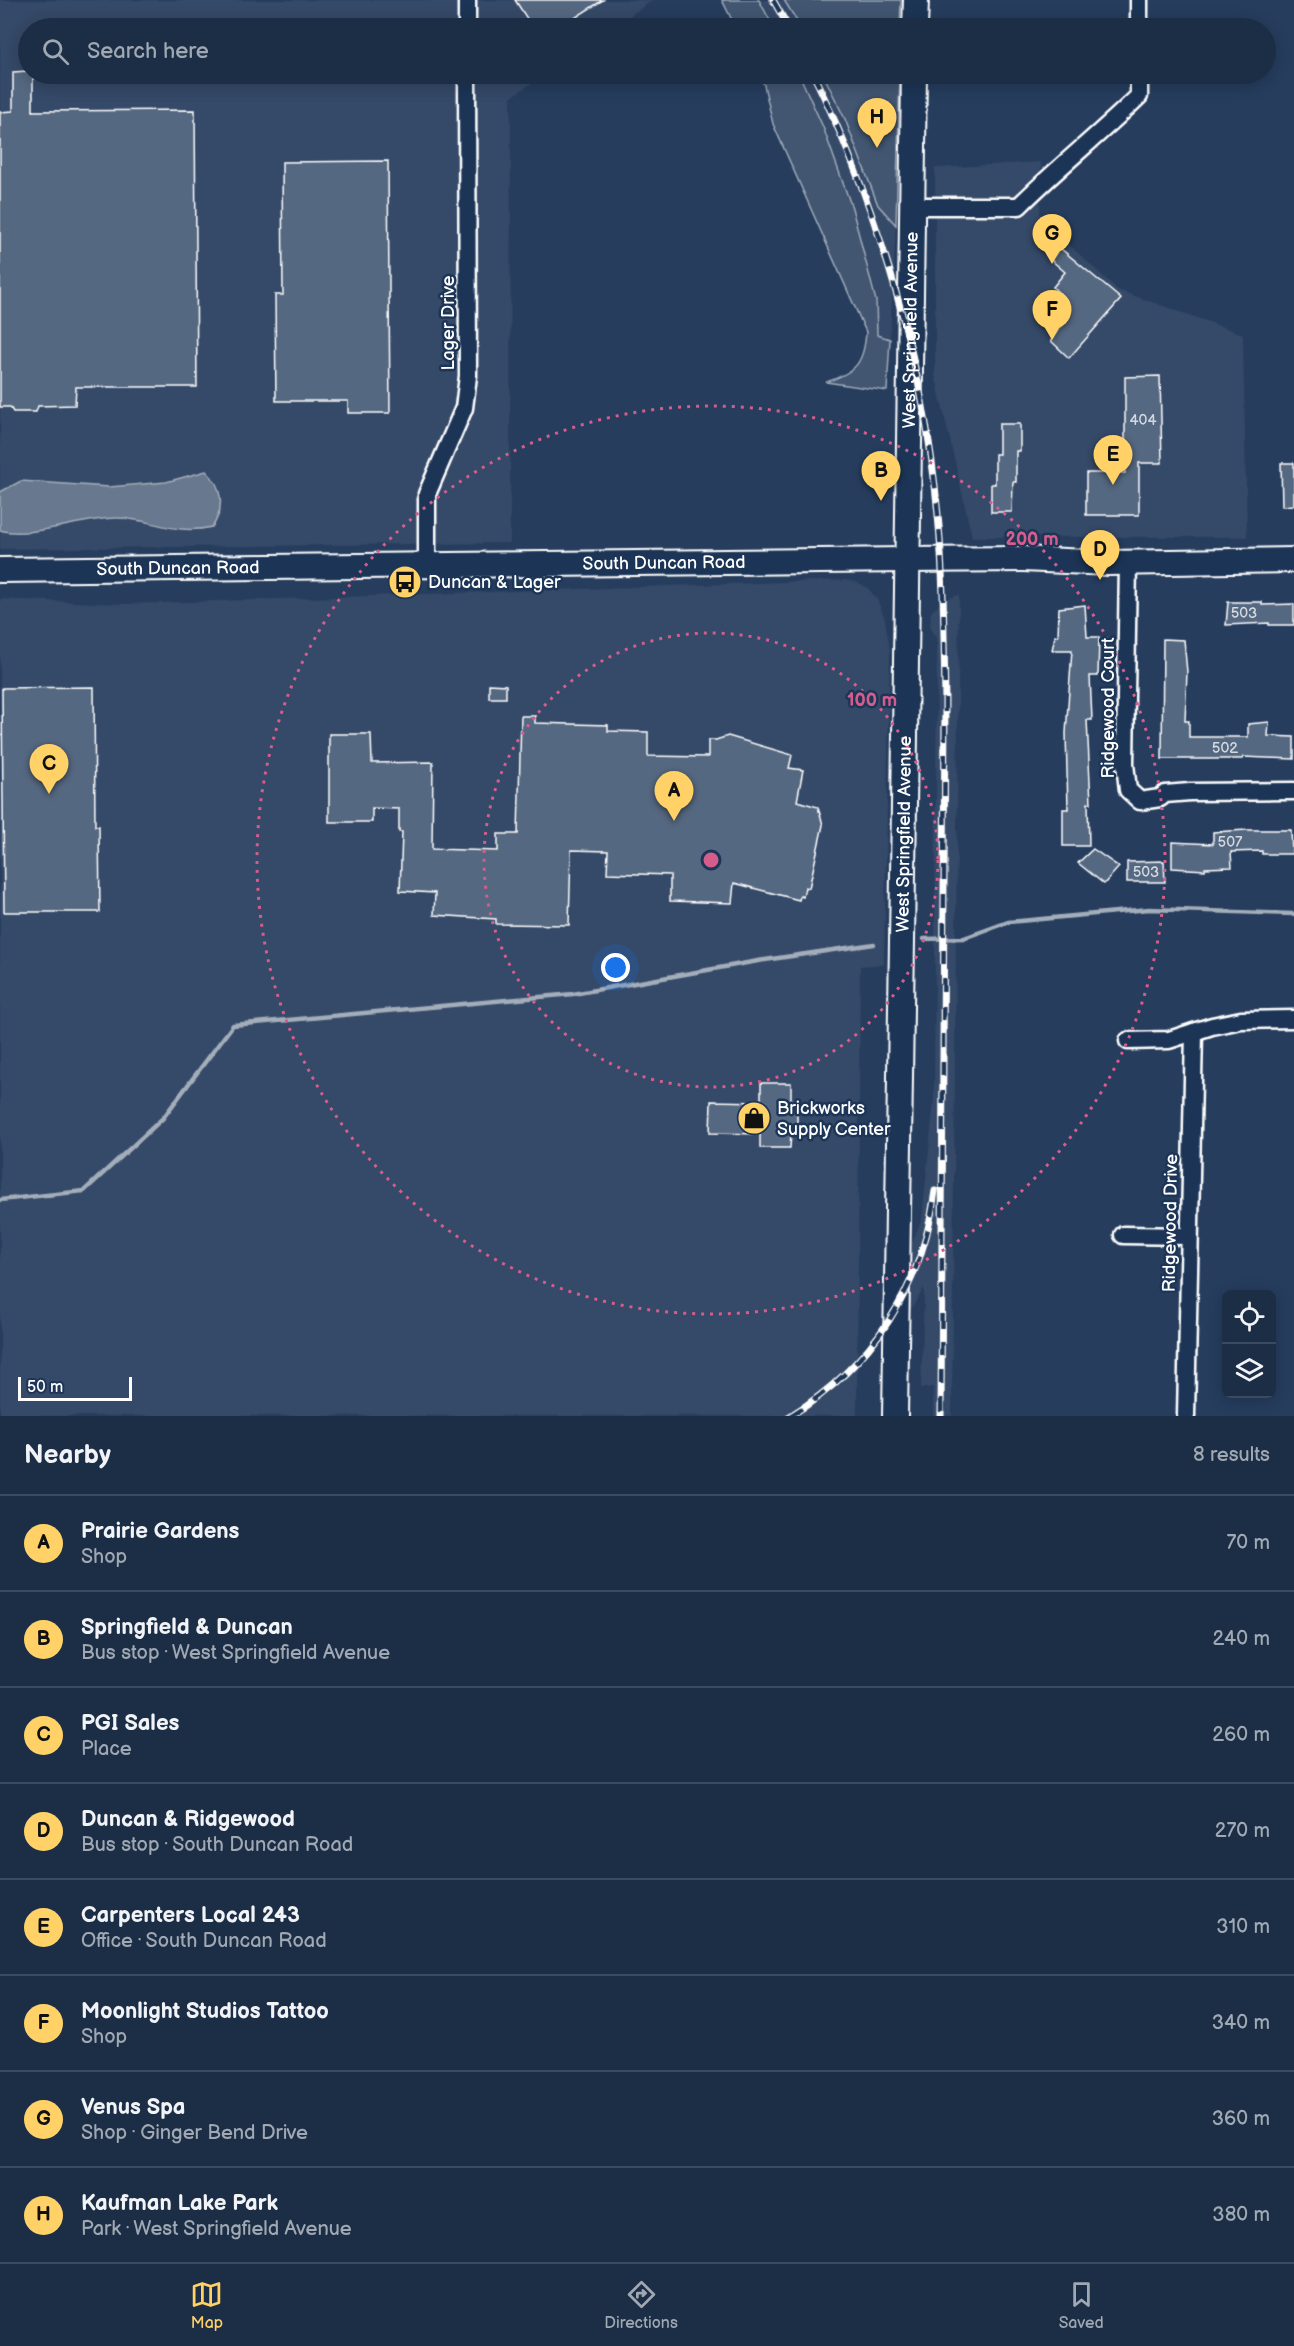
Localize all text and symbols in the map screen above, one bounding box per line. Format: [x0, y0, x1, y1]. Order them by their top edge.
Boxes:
search box [18, 18, 1276, 84]
icon: search [39, 35, 72, 68]
text: Search here [87, 38, 209, 65]
pin: H [858, 98, 896, 148]
pin: G [1032, 214, 1072, 264]
street label: West Springfield Avenue [899, 231, 923, 428]
street label: Lager Drive [438, 275, 459, 370]
pin: F [1032, 290, 1072, 340]
house number: 404 [1129, 411, 1157, 430]
pin: E [1094, 436, 1132, 485]
pin: B [862, 452, 900, 501]
text: 200 m [1005, 529, 1059, 550]
pin: D [1080, 530, 1120, 580]
street label: South Duncan Road [582, 552, 746, 575]
street label: South Duncan Road [96, 557, 260, 580]
bus stop icon: Duncan & Lager [387, 564, 423, 600]
place label: Duncan & Lager [428, 572, 561, 593]
house number: 503 [1231, 604, 1257, 623]
street label: Ridgewood Court [1098, 637, 1119, 779]
text: 100 m [847, 690, 897, 711]
street label: West Springfield Avenue [892, 735, 916, 933]
house number: 502 [1212, 739, 1238, 758]
pin: C [29, 744, 68, 794]
pin: A [654, 772, 694, 821]
house number: 507 [1218, 833, 1243, 852]
centre of rings [701, 850, 721, 870]
house number: 503 [1133, 863, 1159, 882]
your location [601, 953, 630, 982]
place label: Brickworks Supply Center [777, 1098, 891, 1140]
shop icon: Brickworks Supply Center [736, 1100, 772, 1136]
street label: Ridgewood Drive [1159, 1153, 1182, 1292]
map controls [1222, 1290, 1276, 1398]
button: locate [1222, 1290, 1276, 1344]
button: layers [1222, 1344, 1276, 1398]
scale bar [18, 1374, 132, 1402]
text: 50 m [27, 1378, 63, 1397]
text: Nearby [24, 1440, 111, 1471]
text: 8 results [1193, 1443, 1270, 1467]
text: Prairie Gardens [81, 1518, 239, 1545]
text: A [37, 1531, 50, 1555]
text: 70 m [1226, 1531, 1270, 1555]
text: Shop [81, 1545, 127, 1569]
text: Springfield & Duncan [81, 1614, 293, 1641]
text: B [36, 1627, 51, 1651]
text: 240 m [1213, 1627, 1270, 1651]
text: Bus stop · West Springfield Avenue [81, 1641, 390, 1665]
text: PGI Sales [81, 1710, 179, 1737]
text: C [36, 1723, 51, 1747]
text: 260 m [1212, 1723, 1270, 1747]
text: Place [81, 1737, 132, 1761]
text: Duncan & Ridgewood [81, 1806, 295, 1833]
text: D [37, 1819, 50, 1843]
text: 270 m [1215, 1819, 1270, 1843]
text: Bus stop · South Duncan Road [81, 1833, 353, 1857]
text: Carpenters Local 243 [81, 1902, 300, 1929]
text: E [37, 1915, 50, 1939]
text: 310 m [1216, 1915, 1270, 1939]
text: Office · South Duncan Road [81, 1929, 327, 1953]
text: Moonlight Studios Tattoo [81, 1998, 329, 2025]
text: F [37, 2011, 50, 2035]
text: 340 m [1212, 2011, 1270, 2035]
text: Shop [81, 2025, 127, 2049]
text: Venus Spa [81, 2094, 185, 2121]
text: G [36, 2107, 51, 2131]
text: 360 m [1212, 2107, 1270, 2131]
text: Shop · Ginger Bend Drive [81, 2121, 308, 2145]
text: Kaufman Lake Park [81, 2190, 278, 2217]
text: H [36, 2203, 51, 2227]
text: 380 m [1212, 2203, 1270, 2227]
text: Park · West Springfield Avenue [81, 2217, 352, 2241]
tab: Map [190, 2278, 223, 2333]
tab: Directions [604, 2278, 678, 2333]
tab: Saved [1059, 2278, 1104, 2333]

